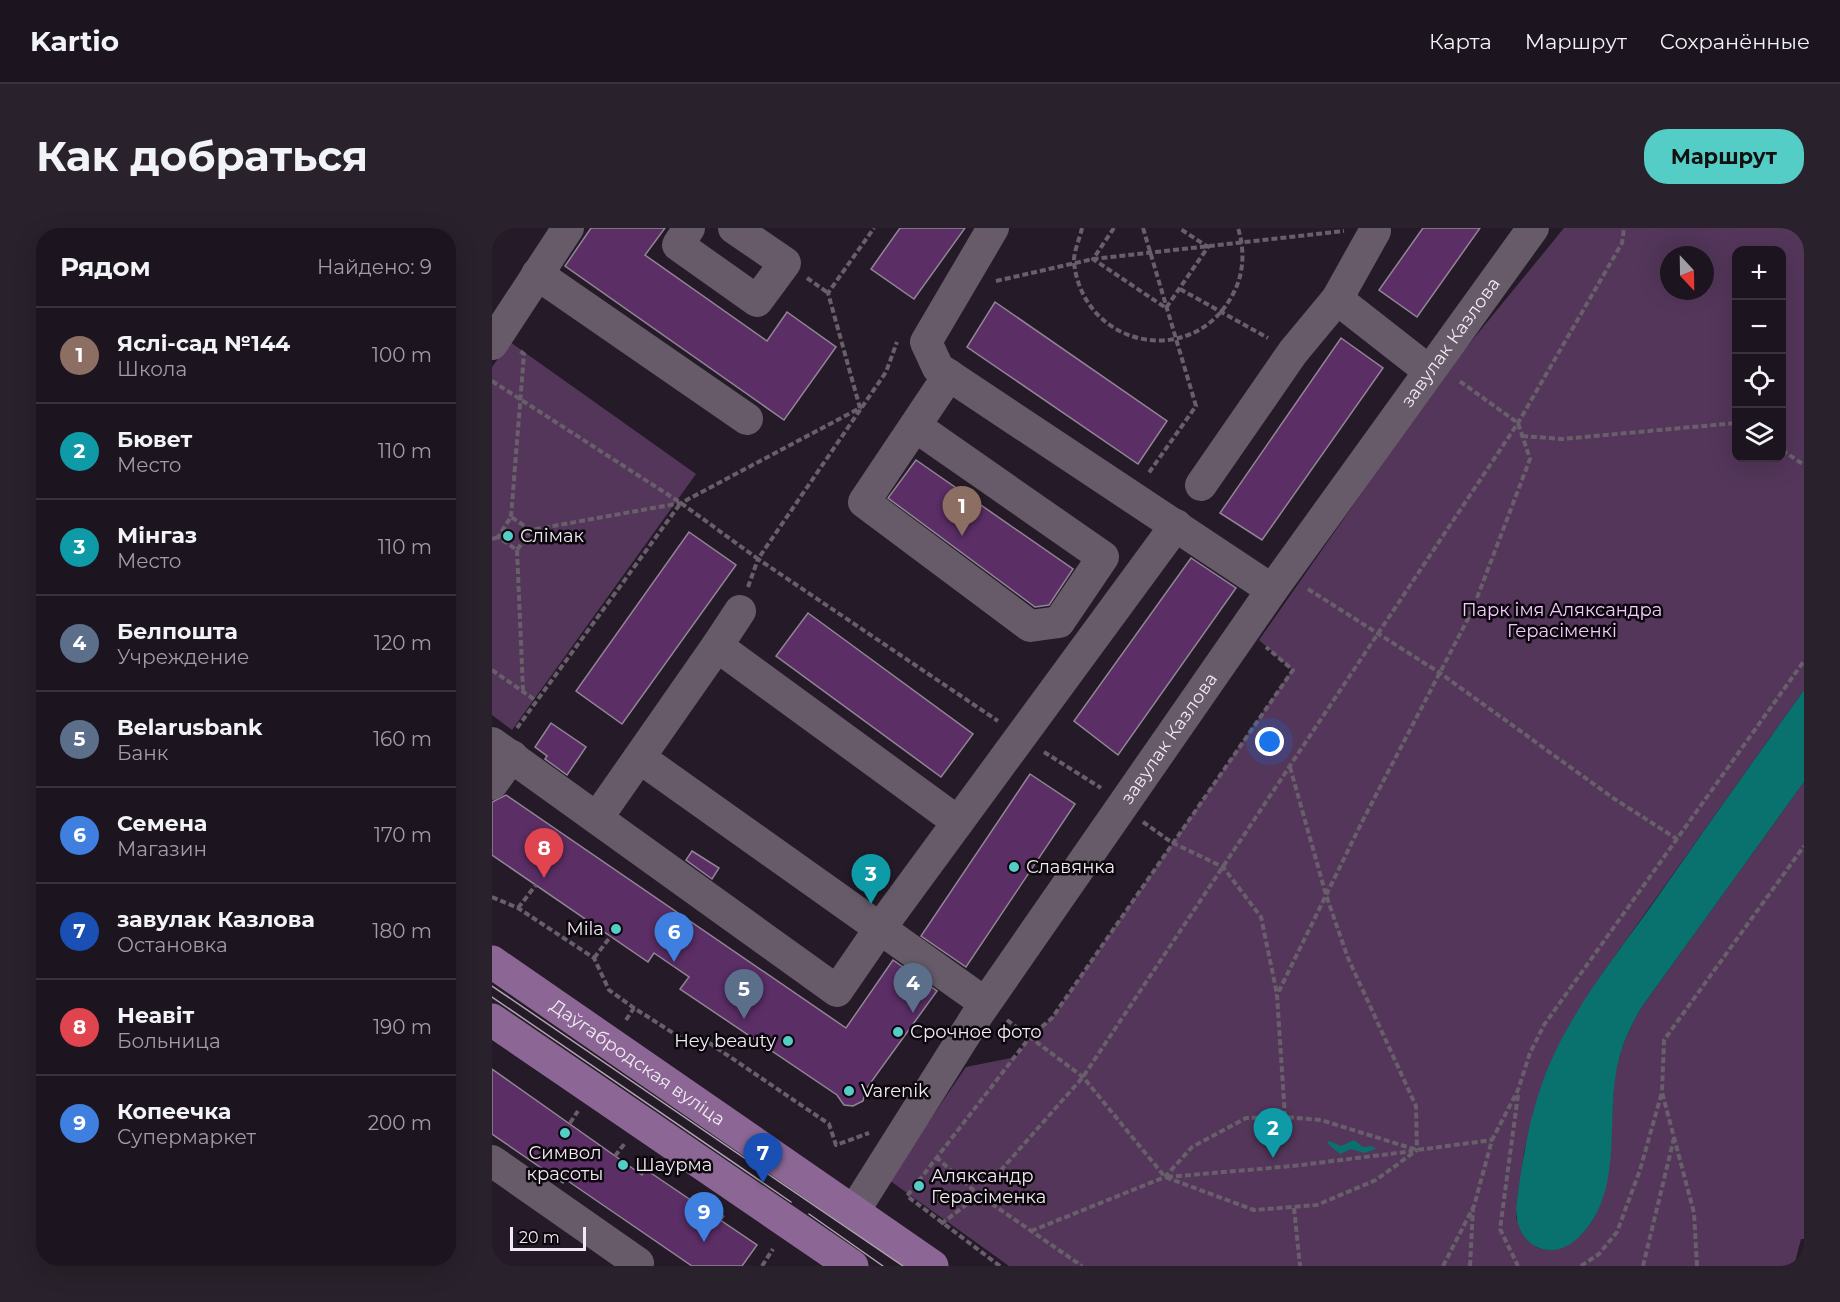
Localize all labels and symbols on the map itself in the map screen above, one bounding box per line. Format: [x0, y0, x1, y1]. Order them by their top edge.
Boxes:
north arrow [1660, 246, 1714, 300]
street label: завулак Казлова [1396, 273, 1505, 412]
pin: 1 [942, 486, 982, 536]
place label: Слімак [520, 525, 584, 547]
marker: Слімак [501, 529, 515, 543]
park label: Парк імя Аляксандра Герасіменкі [1462, 599, 1662, 642]
street label: завулак Казлова [1116, 669, 1222, 808]
your location [1255, 727, 1284, 756]
pin: 8 [524, 828, 564, 878]
pin: 3 [852, 854, 890, 904]
place label: Славянка [1026, 856, 1115, 878]
marker: Славянка [1007, 860, 1021, 874]
pin: 6 [654, 912, 693, 962]
place label: Mila [567, 918, 604, 940]
marker: Mila [609, 922, 623, 936]
pin: 4 [894, 964, 932, 1013]
pin: 5 [724, 970, 764, 1019]
street label: Даўгабродская вуліца [546, 995, 729, 1131]
place label: Срочное фото [910, 1021, 1042, 1043]
marker: Срочное фото [891, 1025, 905, 1039]
place label: Hey beauty [674, 1030, 776, 1052]
marker: Hey beauty [781, 1034, 795, 1048]
place label: Varenik [861, 1080, 929, 1102]
marker: Varenik [842, 1084, 856, 1098]
pin: 2 [1254, 1108, 1292, 1158]
marker: Символ красоты [558, 1126, 572, 1140]
pin: 7 [744, 1134, 782, 1183]
place label: Символ красоты [527, 1142, 603, 1185]
place label: Шаурма [635, 1154, 712, 1176]
marker: Шаурма [616, 1158, 630, 1172]
place label: Аляксандр Герасіменка [931, 1165, 1046, 1208]
marker: Аляксандр Герасіменка [912, 1179, 926, 1193]
pin: 9 [684, 1192, 724, 1242]
scale bar [510, 1224, 586, 1252]

